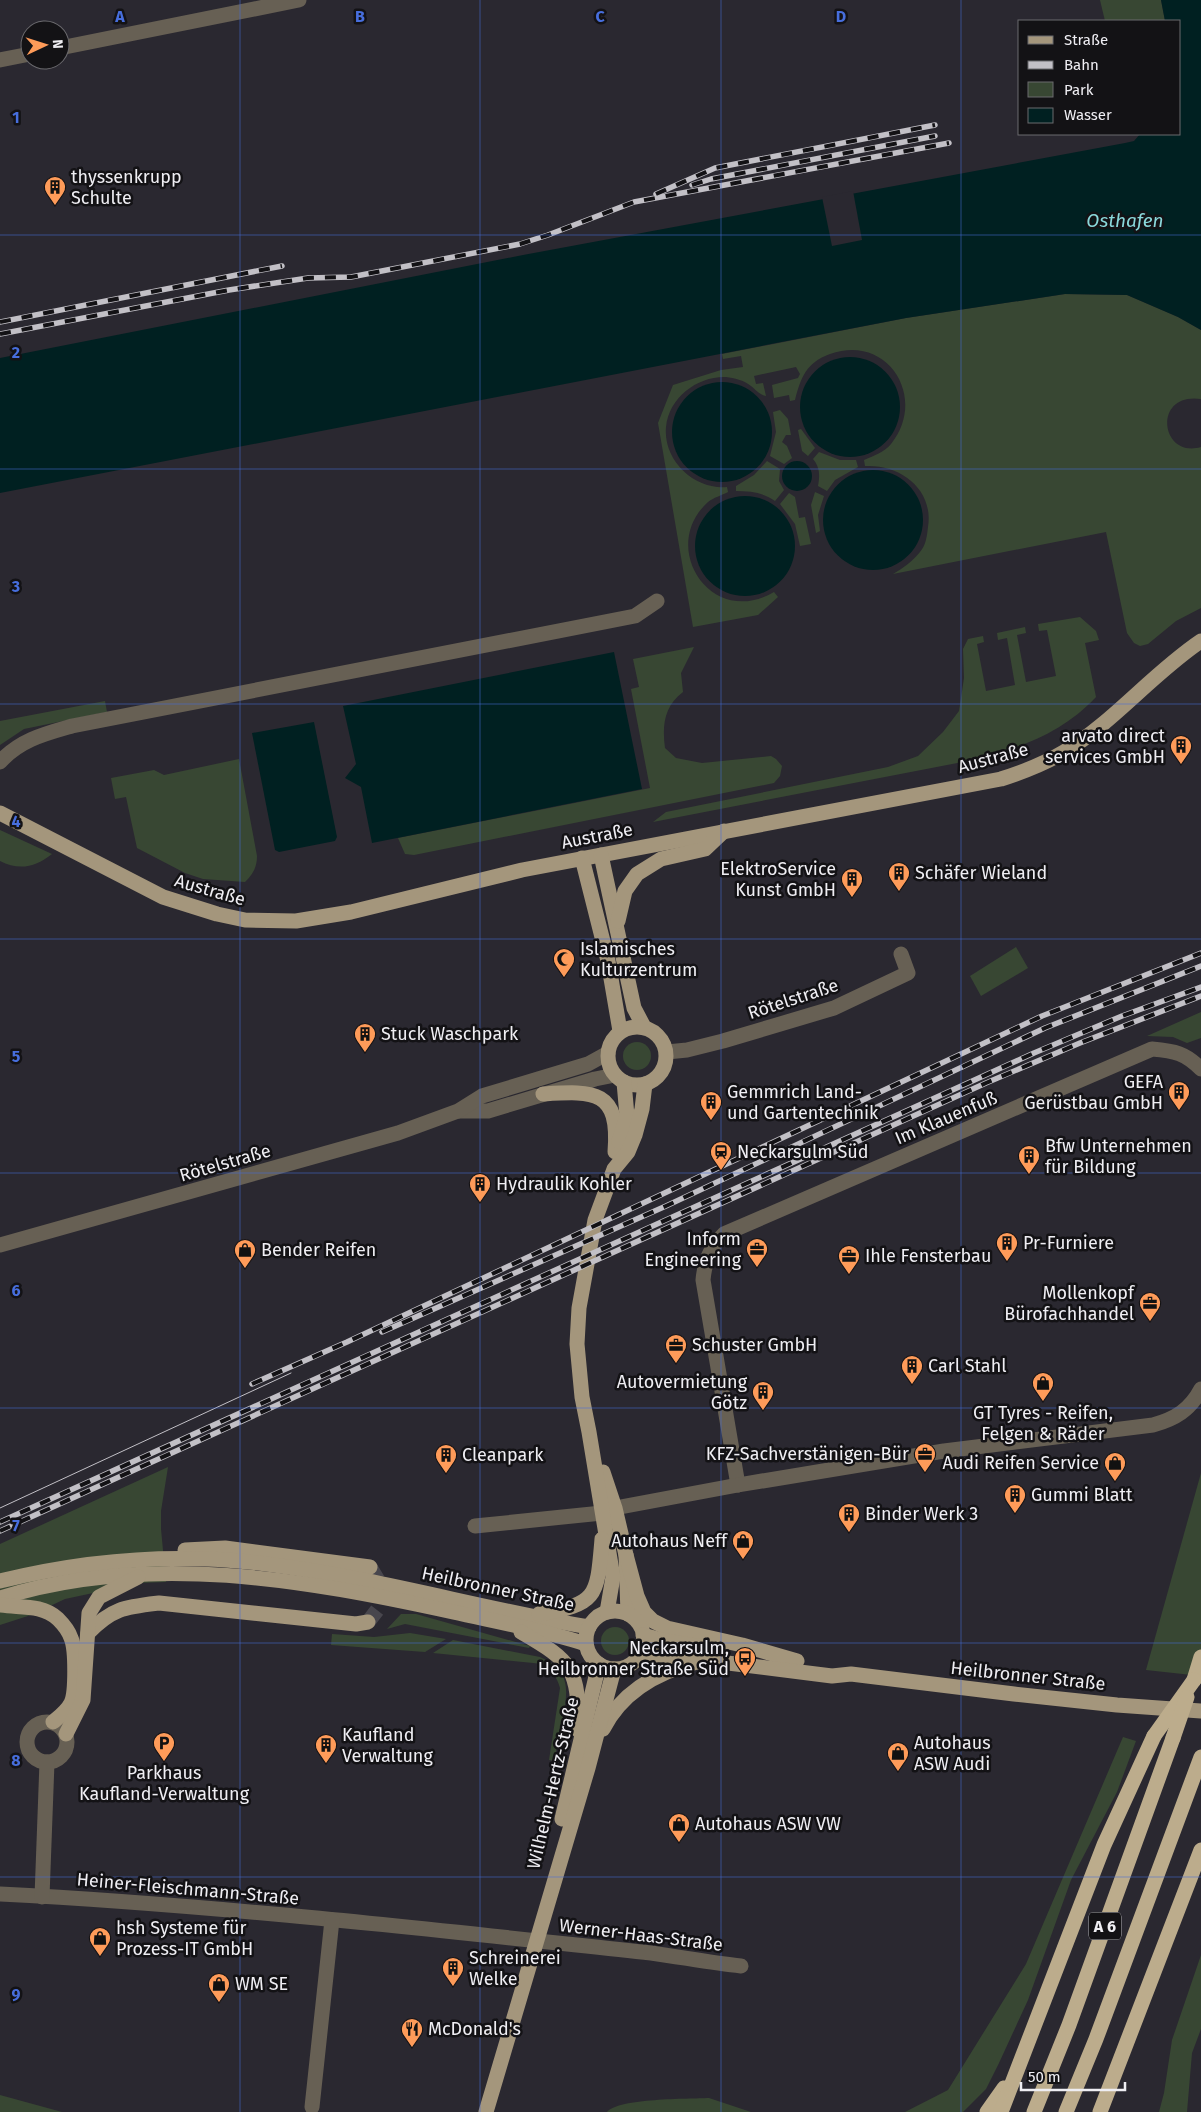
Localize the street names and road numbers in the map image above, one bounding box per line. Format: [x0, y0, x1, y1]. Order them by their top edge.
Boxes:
street label: Austraße [955, 738, 1031, 778]
street label: Austraße [559, 818, 635, 854]
street label: Austraße [172, 869, 248, 911]
street label: Rötelstraße [745, 974, 841, 1024]
street label: Im Klauenfuß [891, 1087, 1001, 1149]
street label: Rötelstraße [177, 1139, 273, 1187]
street label: Heilbronner Straße [420, 1562, 576, 1616]
street label: Heilbronner Straße [950, 1657, 1106, 1695]
street label: Wilhelm-Hertz-Straße [523, 1695, 583, 1871]
street label: Heiner-Fleischmann-Straße [76, 1868, 300, 1910]
road number: A 6 [1089, 1912, 1121, 1940]
street label: Werner-Haas-Straße [558, 1914, 724, 1956]

